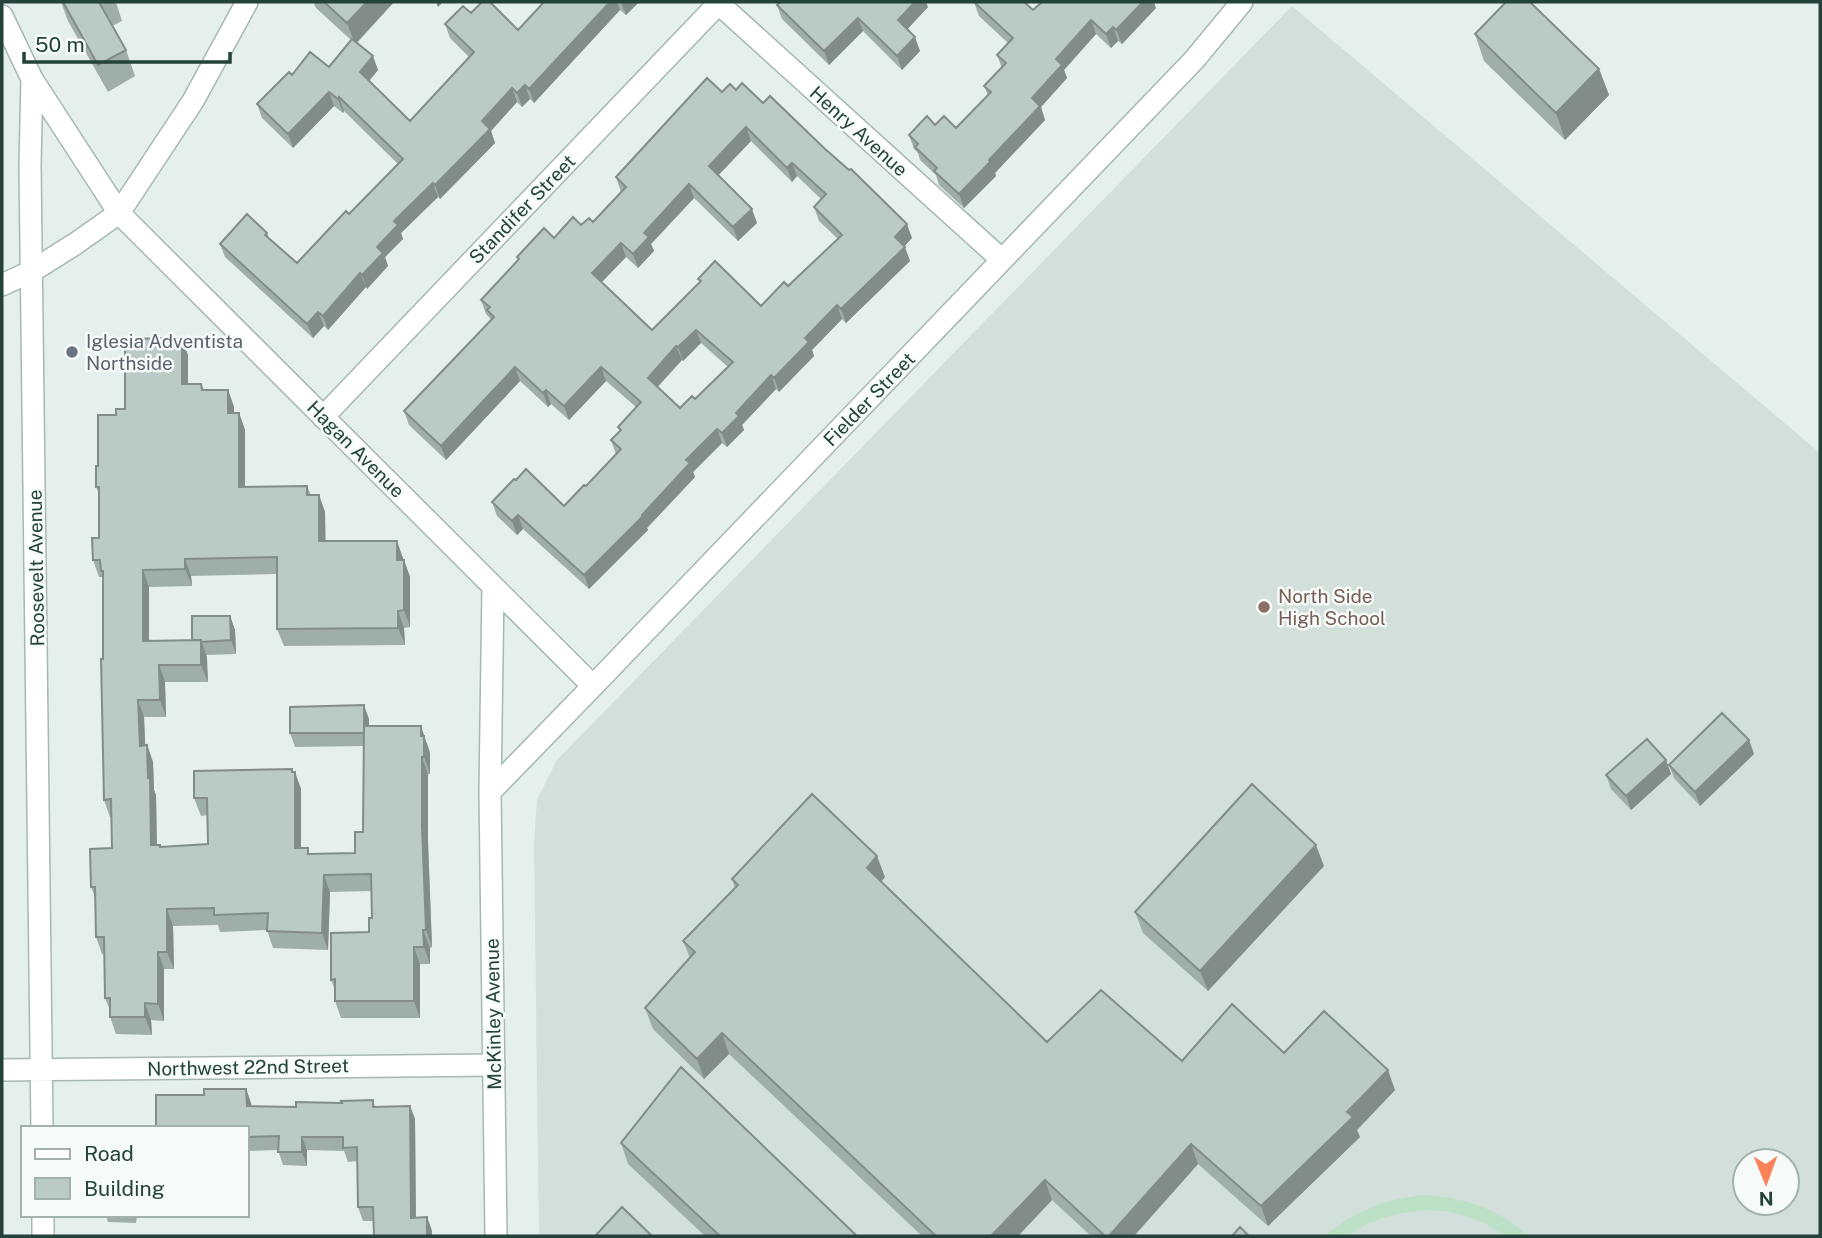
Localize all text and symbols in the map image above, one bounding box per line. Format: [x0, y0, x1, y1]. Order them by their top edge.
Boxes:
scale bar [24, 21, 231, 65]
text: 50 m [35, 32, 85, 57]
street label: Henry Avenue [806, 81, 912, 181]
street label: Standifer Street [464, 150, 580, 268]
place label: Iglesia Adventista Northside [86, 330, 243, 374]
marker: Iglesia Adventista Northside [64, 344, 80, 360]
street label: Fielder Street [819, 348, 919, 450]
street label: Hagan Avenue [303, 396, 409, 502]
street label: Roosevelt Avenue [24, 490, 48, 646]
place label: North Side High School [1278, 585, 1386, 629]
marker: North Side High School [1256, 599, 1272, 615]
street label: McKinley Avenue [481, 938, 505, 1090]
street label: Northwest 22nd Street [147, 1054, 349, 1080]
legend [21, 1126, 248, 1217]
text: Road [84, 1141, 134, 1166]
north arrow [1731, 1147, 1801, 1217]
text: Building [84, 1176, 165, 1201]
text: N [1759, 1188, 1774, 1210]

